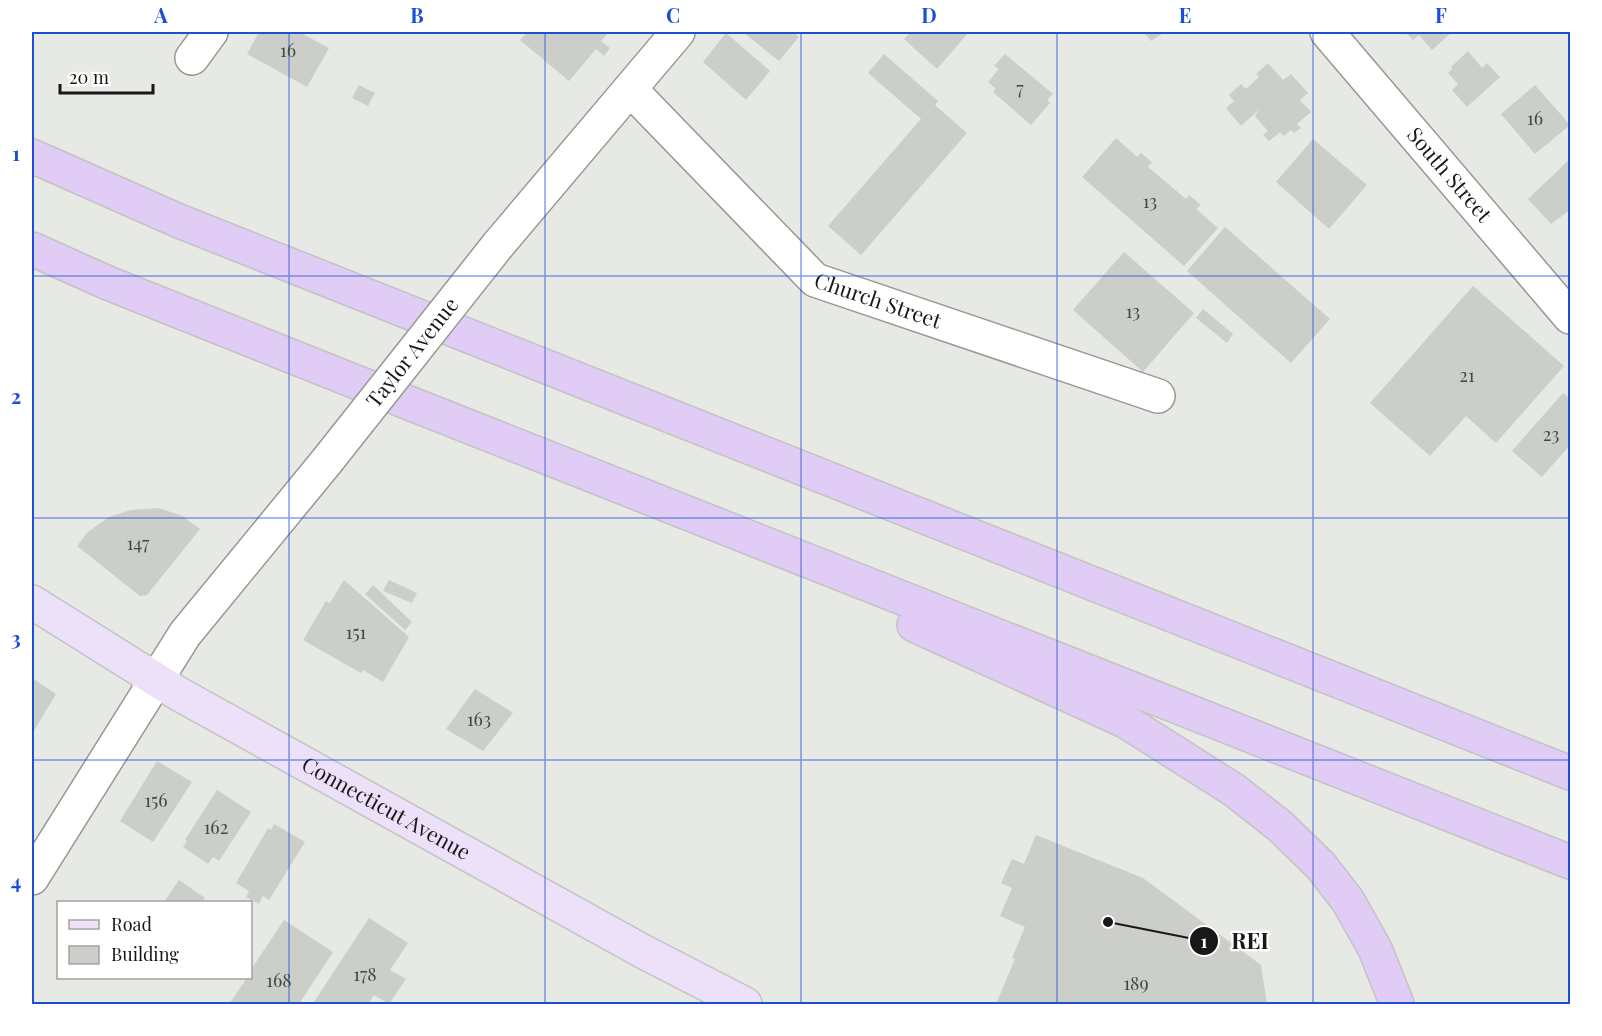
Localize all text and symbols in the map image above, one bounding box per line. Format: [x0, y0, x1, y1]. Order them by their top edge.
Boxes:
text: A [153, 1, 168, 28]
text: B [410, 1, 424, 28]
text: C [666, 1, 680, 28]
text: D [921, 1, 937, 28]
text: E [1179, 1, 1191, 28]
text: F [1435, 1, 1447, 28]
house number: 16 [280, 38, 296, 62]
scale bar [60, 57, 153, 95]
text: 20 m [69, 65, 109, 89]
house number: 7 [1016, 76, 1024, 100]
house number: 16 [1527, 106, 1543, 130]
street label: South Street [1402, 120, 1499, 228]
text: 1 [12, 139, 20, 166]
house number: 13 [1143, 189, 1157, 213]
street label: Church Street [811, 265, 946, 334]
street label: Taylor Avenue [359, 291, 463, 412]
house number: 13 [1126, 299, 1140, 323]
house number: 21 [1459, 363, 1475, 387]
text: 2 [11, 382, 21, 409]
house number: 23 [1543, 422, 1559, 446]
house number: 147 [127, 531, 150, 555]
house number: 151 [346, 620, 367, 644]
text: 3 [11, 624, 21, 651]
house number: 163 [467, 707, 491, 731]
street label: Connecticut Avenue [297, 749, 476, 865]
house number: 156 [144, 788, 168, 812]
house number: 162 [204, 815, 228, 839]
text: 4 [11, 867, 21, 894]
legend [57, 901, 252, 979]
text: Road [111, 912, 152, 936]
callout: REI [1189, 921, 1280, 961]
text: REI [1231, 925, 1269, 955]
text: 1 [1201, 929, 1208, 953]
text: Building [111, 942, 179, 966]
house number: 178 [353, 962, 377, 986]
house number: 168 [266, 968, 292, 992]
house number: 189 [1123, 971, 1149, 995]

